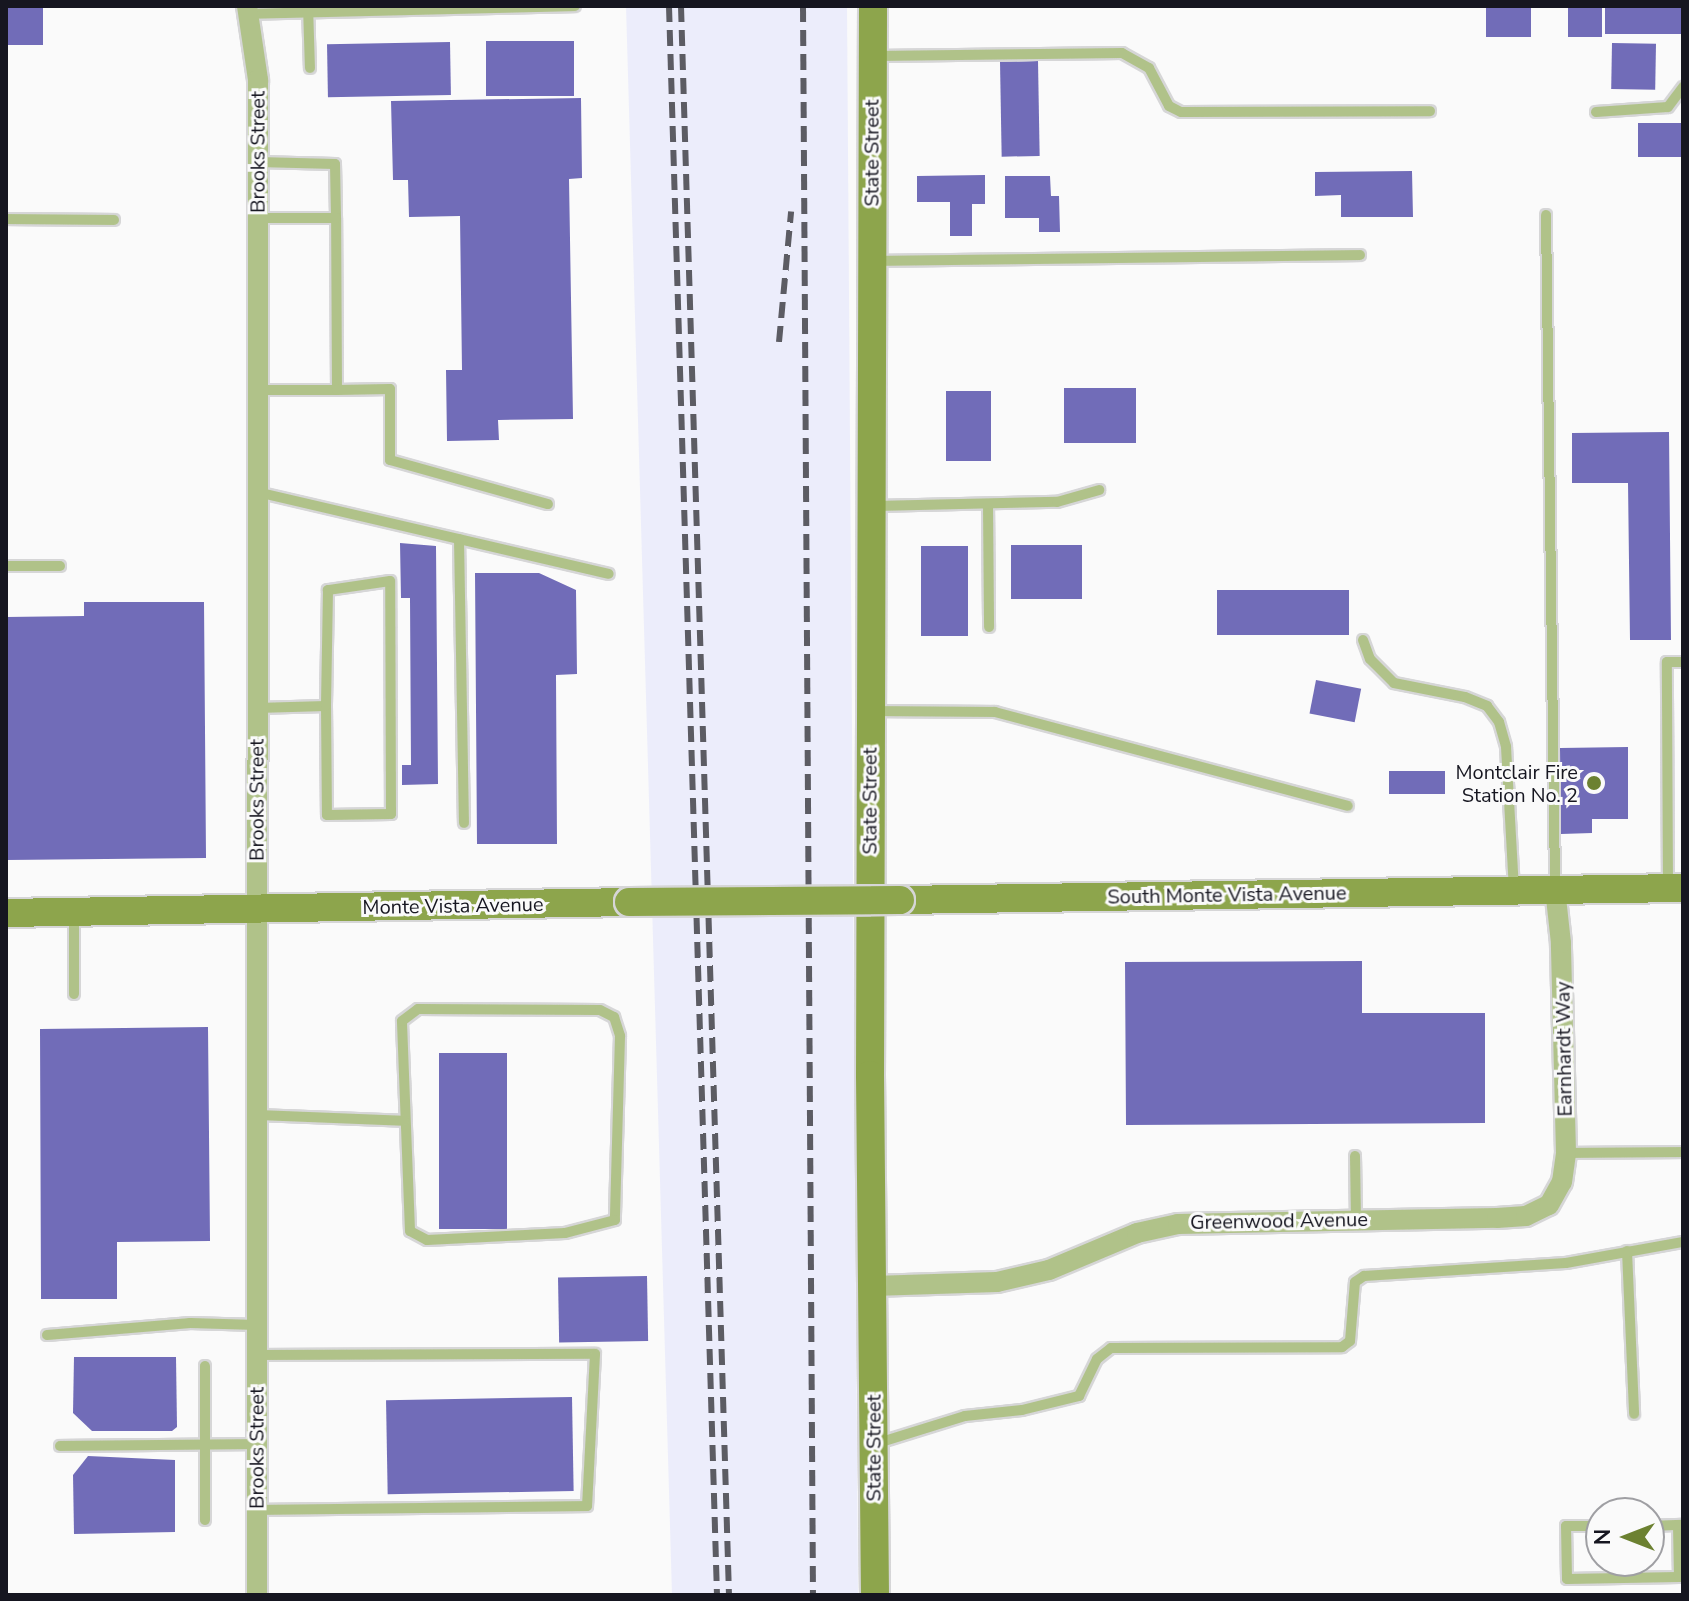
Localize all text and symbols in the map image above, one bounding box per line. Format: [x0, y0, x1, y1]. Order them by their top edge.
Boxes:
street label: Brooks Street [246, 91, 270, 213]
street label: State Street [860, 99, 884, 207]
street label: Brooks Street [245, 739, 269, 861]
street label: State Street [858, 747, 882, 855]
place label: Montclair Fire Station No. 2 [1456, 760, 1578, 807]
marker: Montclair Fire Station No. 2 [1585, 774, 1603, 792]
street label: South Monte Vista Avenue [1107, 881, 1347, 909]
street label: Monte Vista Avenue [362, 892, 544, 920]
street label: Earnhardt Way [1551, 981, 1577, 1117]
street label: Greenwood Avenue [1190, 1207, 1368, 1235]
street label: Brooks Street [245, 1387, 269, 1509]
street label: State Street [862, 1394, 886, 1502]
north arrow [1585, 1497, 1665, 1577]
text: N [1588, 1529, 1618, 1545]

